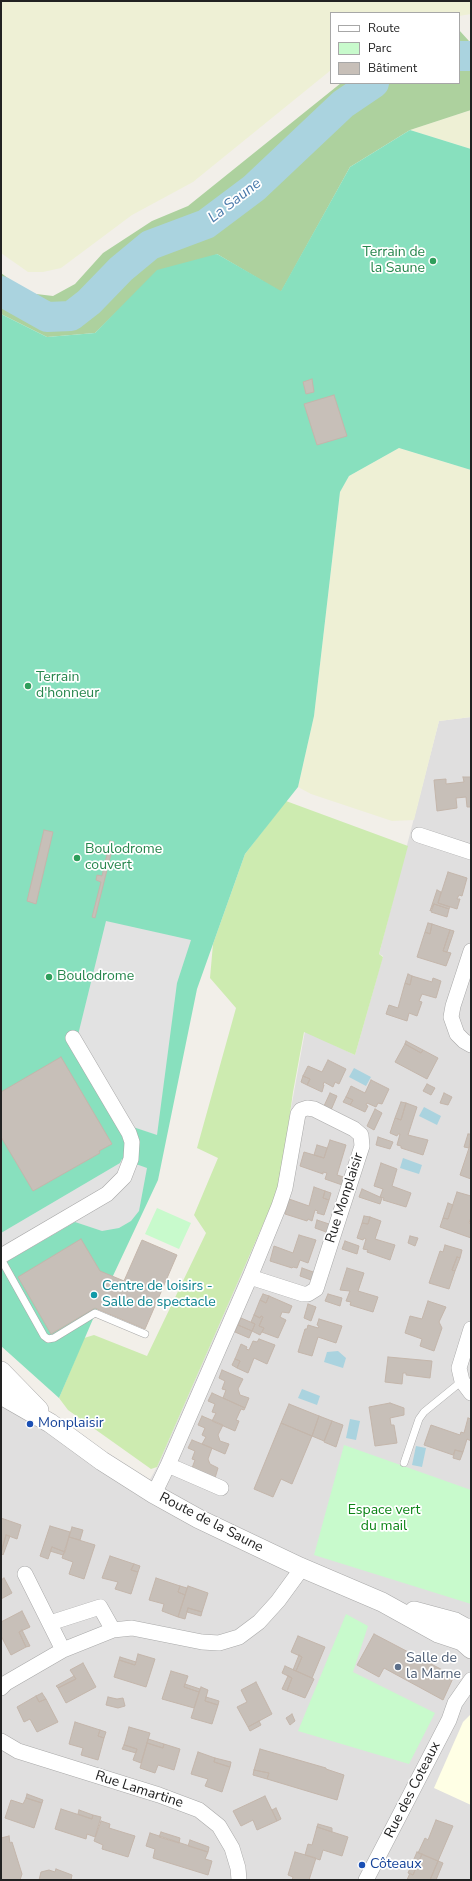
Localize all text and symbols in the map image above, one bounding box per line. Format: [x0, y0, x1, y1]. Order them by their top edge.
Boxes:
legend [330, 12, 460, 84]
text: Route [368, 20, 400, 36]
text: Parc [368, 40, 391, 56]
text: Bâtiment [368, 60, 417, 76]
water label: La Saune [205, 175, 265, 227]
place label: Terrain de la Saune [362, 245, 425, 278]
marker: Terrain de la Saune [428, 256, 438, 266]
place label: Terrain d'honneur [36, 670, 99, 702]
marker: Terrain d'honneur [23, 681, 33, 691]
place label: Boulodrome couvert [85, 842, 162, 874]
marker: Boulodrome couvert [72, 853, 82, 863]
place label: Boulodrome [57, 969, 134, 985]
marker: Boulodrome [44, 972, 54, 982]
street label: Rue Monplaisir [322, 1151, 368, 1245]
place label: Centre de loisirs - Salle de spectacle [102, 1279, 216, 1312]
marker: Centre de loisirs - Salle de spectacle [89, 1290, 99, 1300]
place label: Monplaisir [38, 1416, 104, 1432]
marker: Monplaisir [25, 1419, 35, 1429]
street label: Route de la Saune [156, 1490, 266, 1556]
park label: Espace vert du mail [348, 1503, 420, 1536]
place label: Salle de la Marne [406, 1651, 461, 1684]
marker: Salle de la Marne [393, 1662, 403, 1672]
street label: Rue des Coteaux [382, 1739, 444, 1841]
street label: Rue Lamartine [93, 1768, 185, 1812]
place label: Côteaux [370, 1857, 422, 1873]
marker: Côteaux [357, 1860, 367, 1870]

